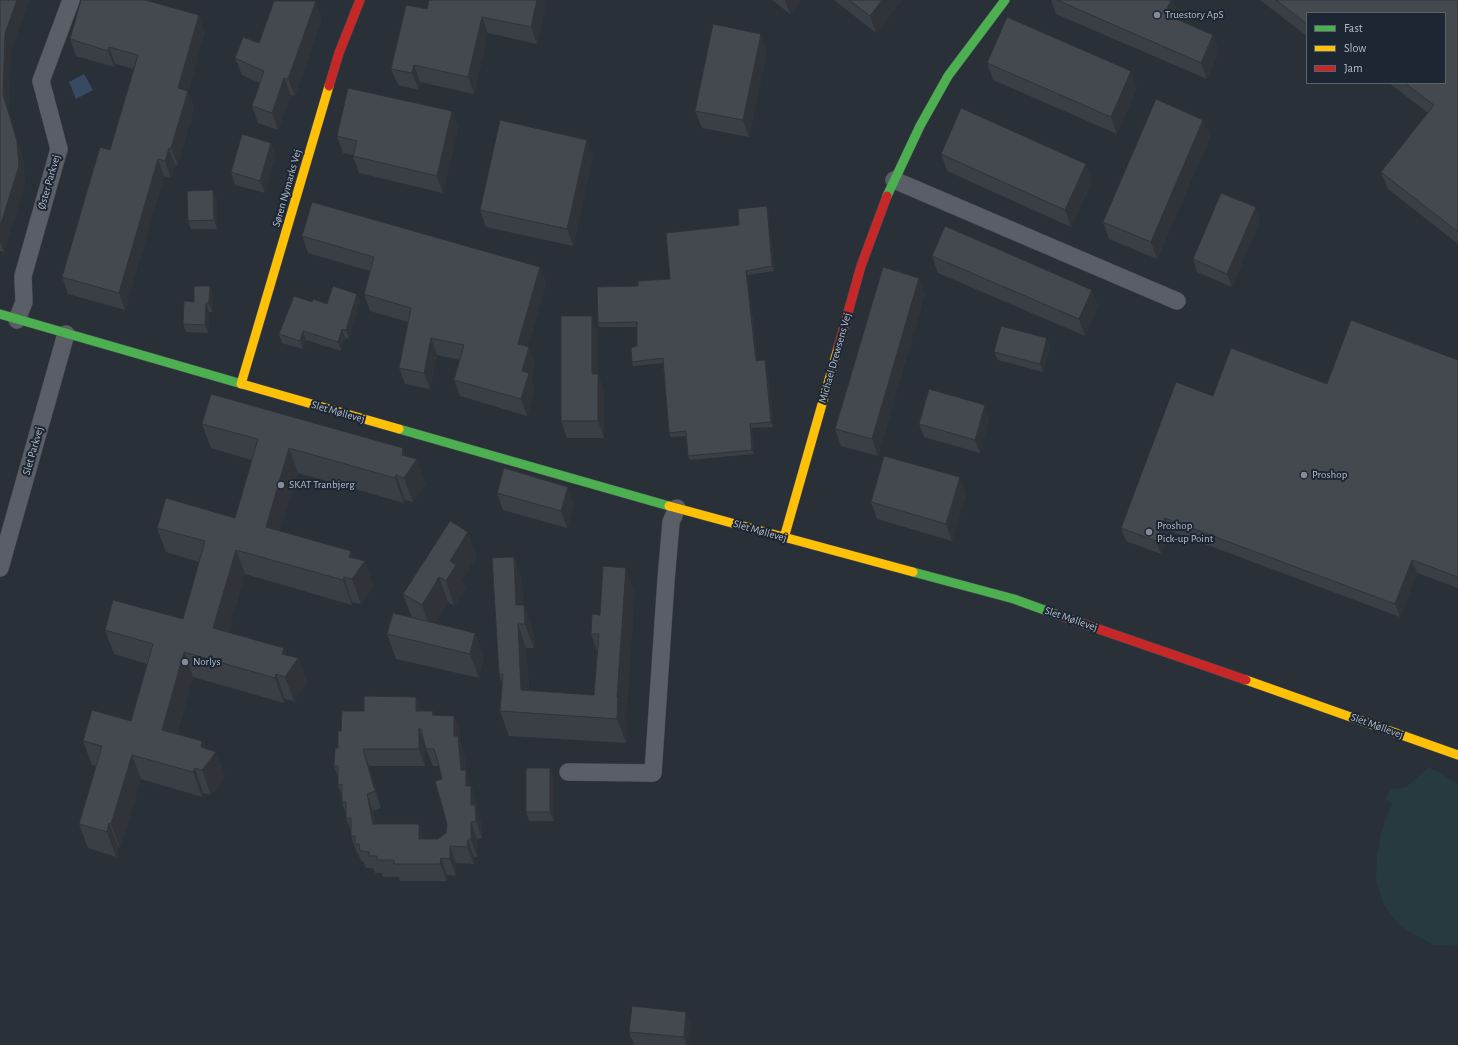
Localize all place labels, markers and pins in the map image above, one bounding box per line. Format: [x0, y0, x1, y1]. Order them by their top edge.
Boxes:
place label: Truestory ApS [1165, 8, 1224, 22]
marker: Truestory ApS [1152, 10, 1162, 20]
place label: Proshop [1312, 468, 1347, 482]
marker: Proshop [1299, 470, 1309, 480]
place label: SKAT Tranbjerg [289, 478, 354, 492]
marker: SKAT Tranbjerg [276, 480, 286, 490]
place label: Proshop Pick-up Point [1157, 519, 1213, 545]
marker: Proshop Pick-up Point [1144, 527, 1154, 537]
place label: Norlys [193, 655, 221, 669]
marker: Norlys [180, 657, 190, 667]

